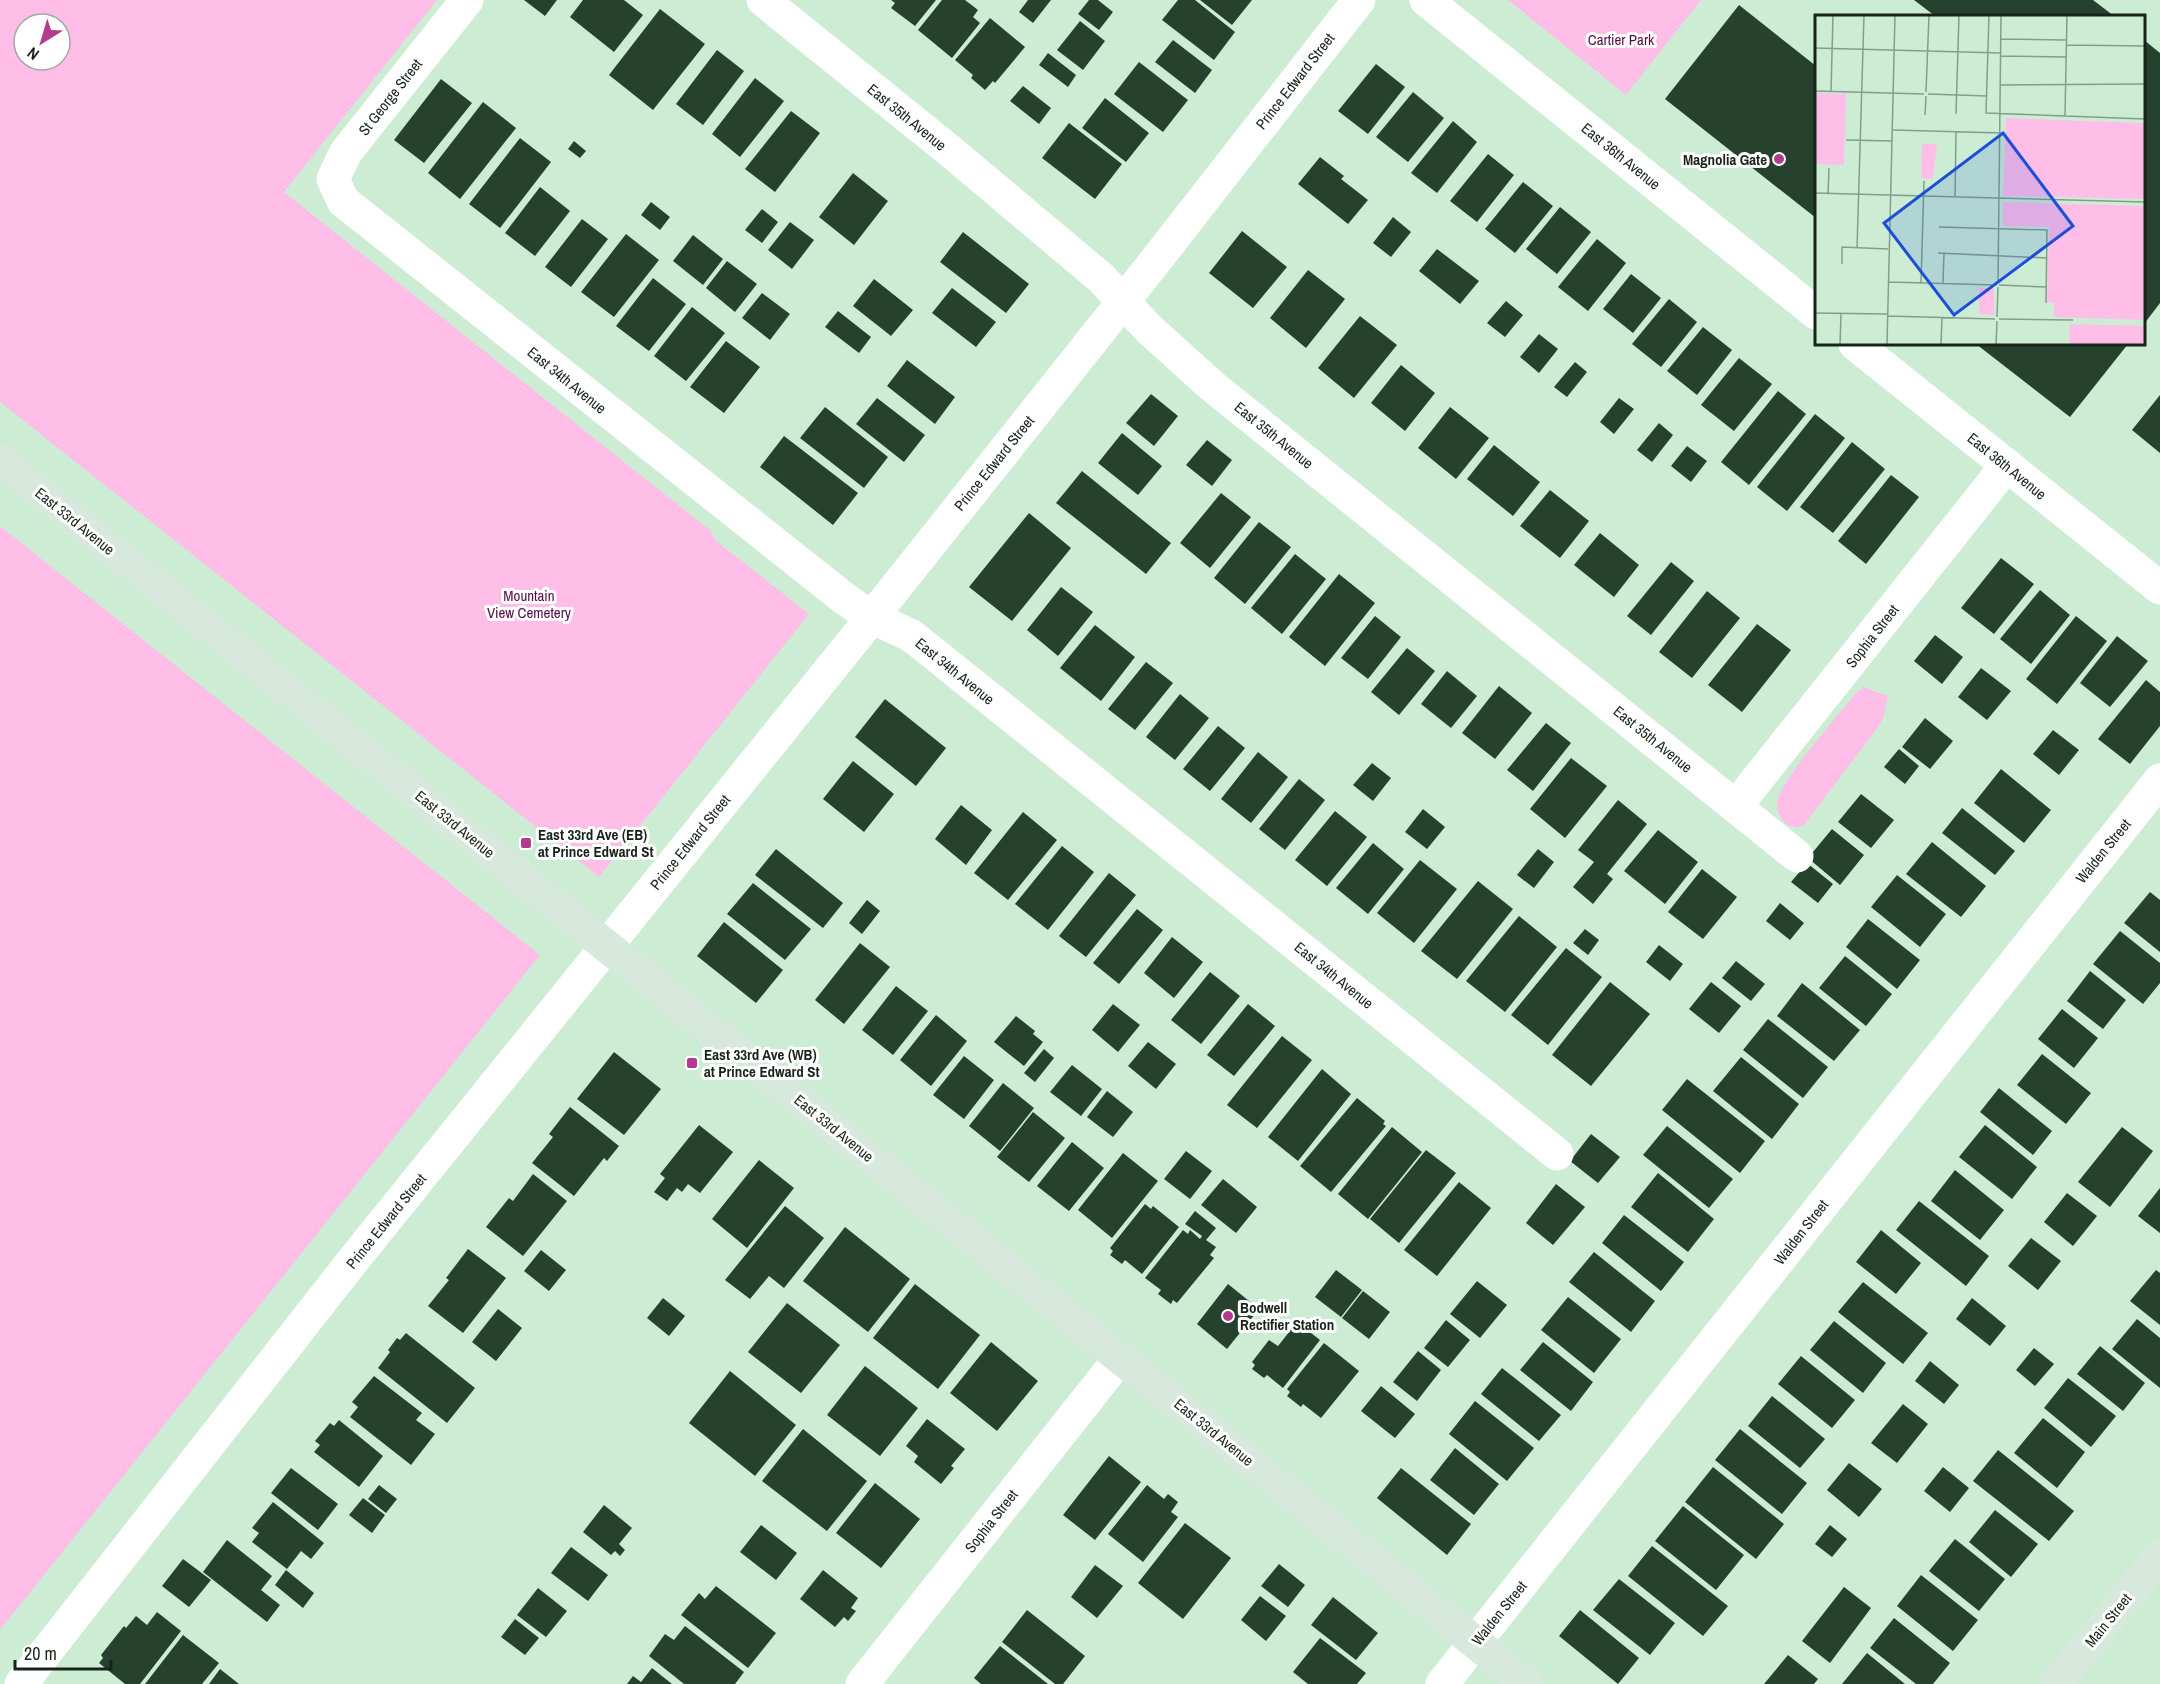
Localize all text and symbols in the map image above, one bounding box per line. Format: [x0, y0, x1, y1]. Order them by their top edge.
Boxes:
north arrow [12, 12, 72, 72]
inset map [1815, 15, 2145, 345]
street label: Prince Edward Street [1251, 28, 1340, 134]
park label: Cartier Park [1588, 29, 1655, 50]
text: N [23, 42, 43, 66]
street label: St George Street [353, 54, 427, 140]
street label: East 35th Avenue [863, 79, 951, 156]
street label: East 36th Avenue [1577, 118, 1665, 195]
place label: Magnolia Gate [1683, 149, 1767, 170]
marker: Magnolia Gate [1772, 152, 1786, 166]
street label: East 34th Avenue [523, 342, 611, 419]
street label: East 35th Avenue [1230, 397, 1318, 474]
street label: Prince Edward Street [949, 411, 1039, 515]
street label: East 36th Avenue [1963, 428, 2051, 505]
street label: East 33rd Avenue [31, 482, 119, 560]
park label: Mountain View Cemetery [487, 585, 572, 623]
street label: Sophia Street [1841, 599, 1904, 672]
street label: East 34th Avenue [911, 633, 999, 710]
street label: East 35th Avenue [1609, 701, 1697, 778]
street label: East 33rd Avenue [411, 785, 499, 863]
street label: Prince Edward Street [645, 790, 735, 894]
street label: Walden Street [2070, 814, 2136, 888]
place label: East 33rd Ave (EB) at Prince Edward St [538, 824, 654, 862]
marker: East 33rd Ave (EB) at Prince Edward St [519, 836, 533, 850]
street label: East 34th Avenue [1290, 937, 1378, 1014]
place label: East 33rd Ave (WB) at Prince Edward St [704, 1044, 820, 1082]
marker: East 33rd Ave (WB) at Prince Edward St [685, 1056, 699, 1070]
street label: East 33rd Avenue [790, 1089, 878, 1167]
street label: Prince Edward Street [341, 1169, 431, 1273]
street label: Walden Street [1769, 1195, 1833, 1269]
place label: Bodwell Rectifier Station [1240, 1297, 1334, 1335]
marker: Bodwell Rectifier Station [1221, 1309, 1235, 1323]
street label: East 33rd Avenue [1170, 1393, 1258, 1471]
street label: Sophia Street [960, 1484, 1023, 1557]
street label: Walden Street [1466, 1576, 1532, 1650]
street label: Main Street [2080, 1588, 2137, 1651]
scale bar [15, 1633, 111, 1671]
text: 20 m [24, 1641, 57, 1666]

